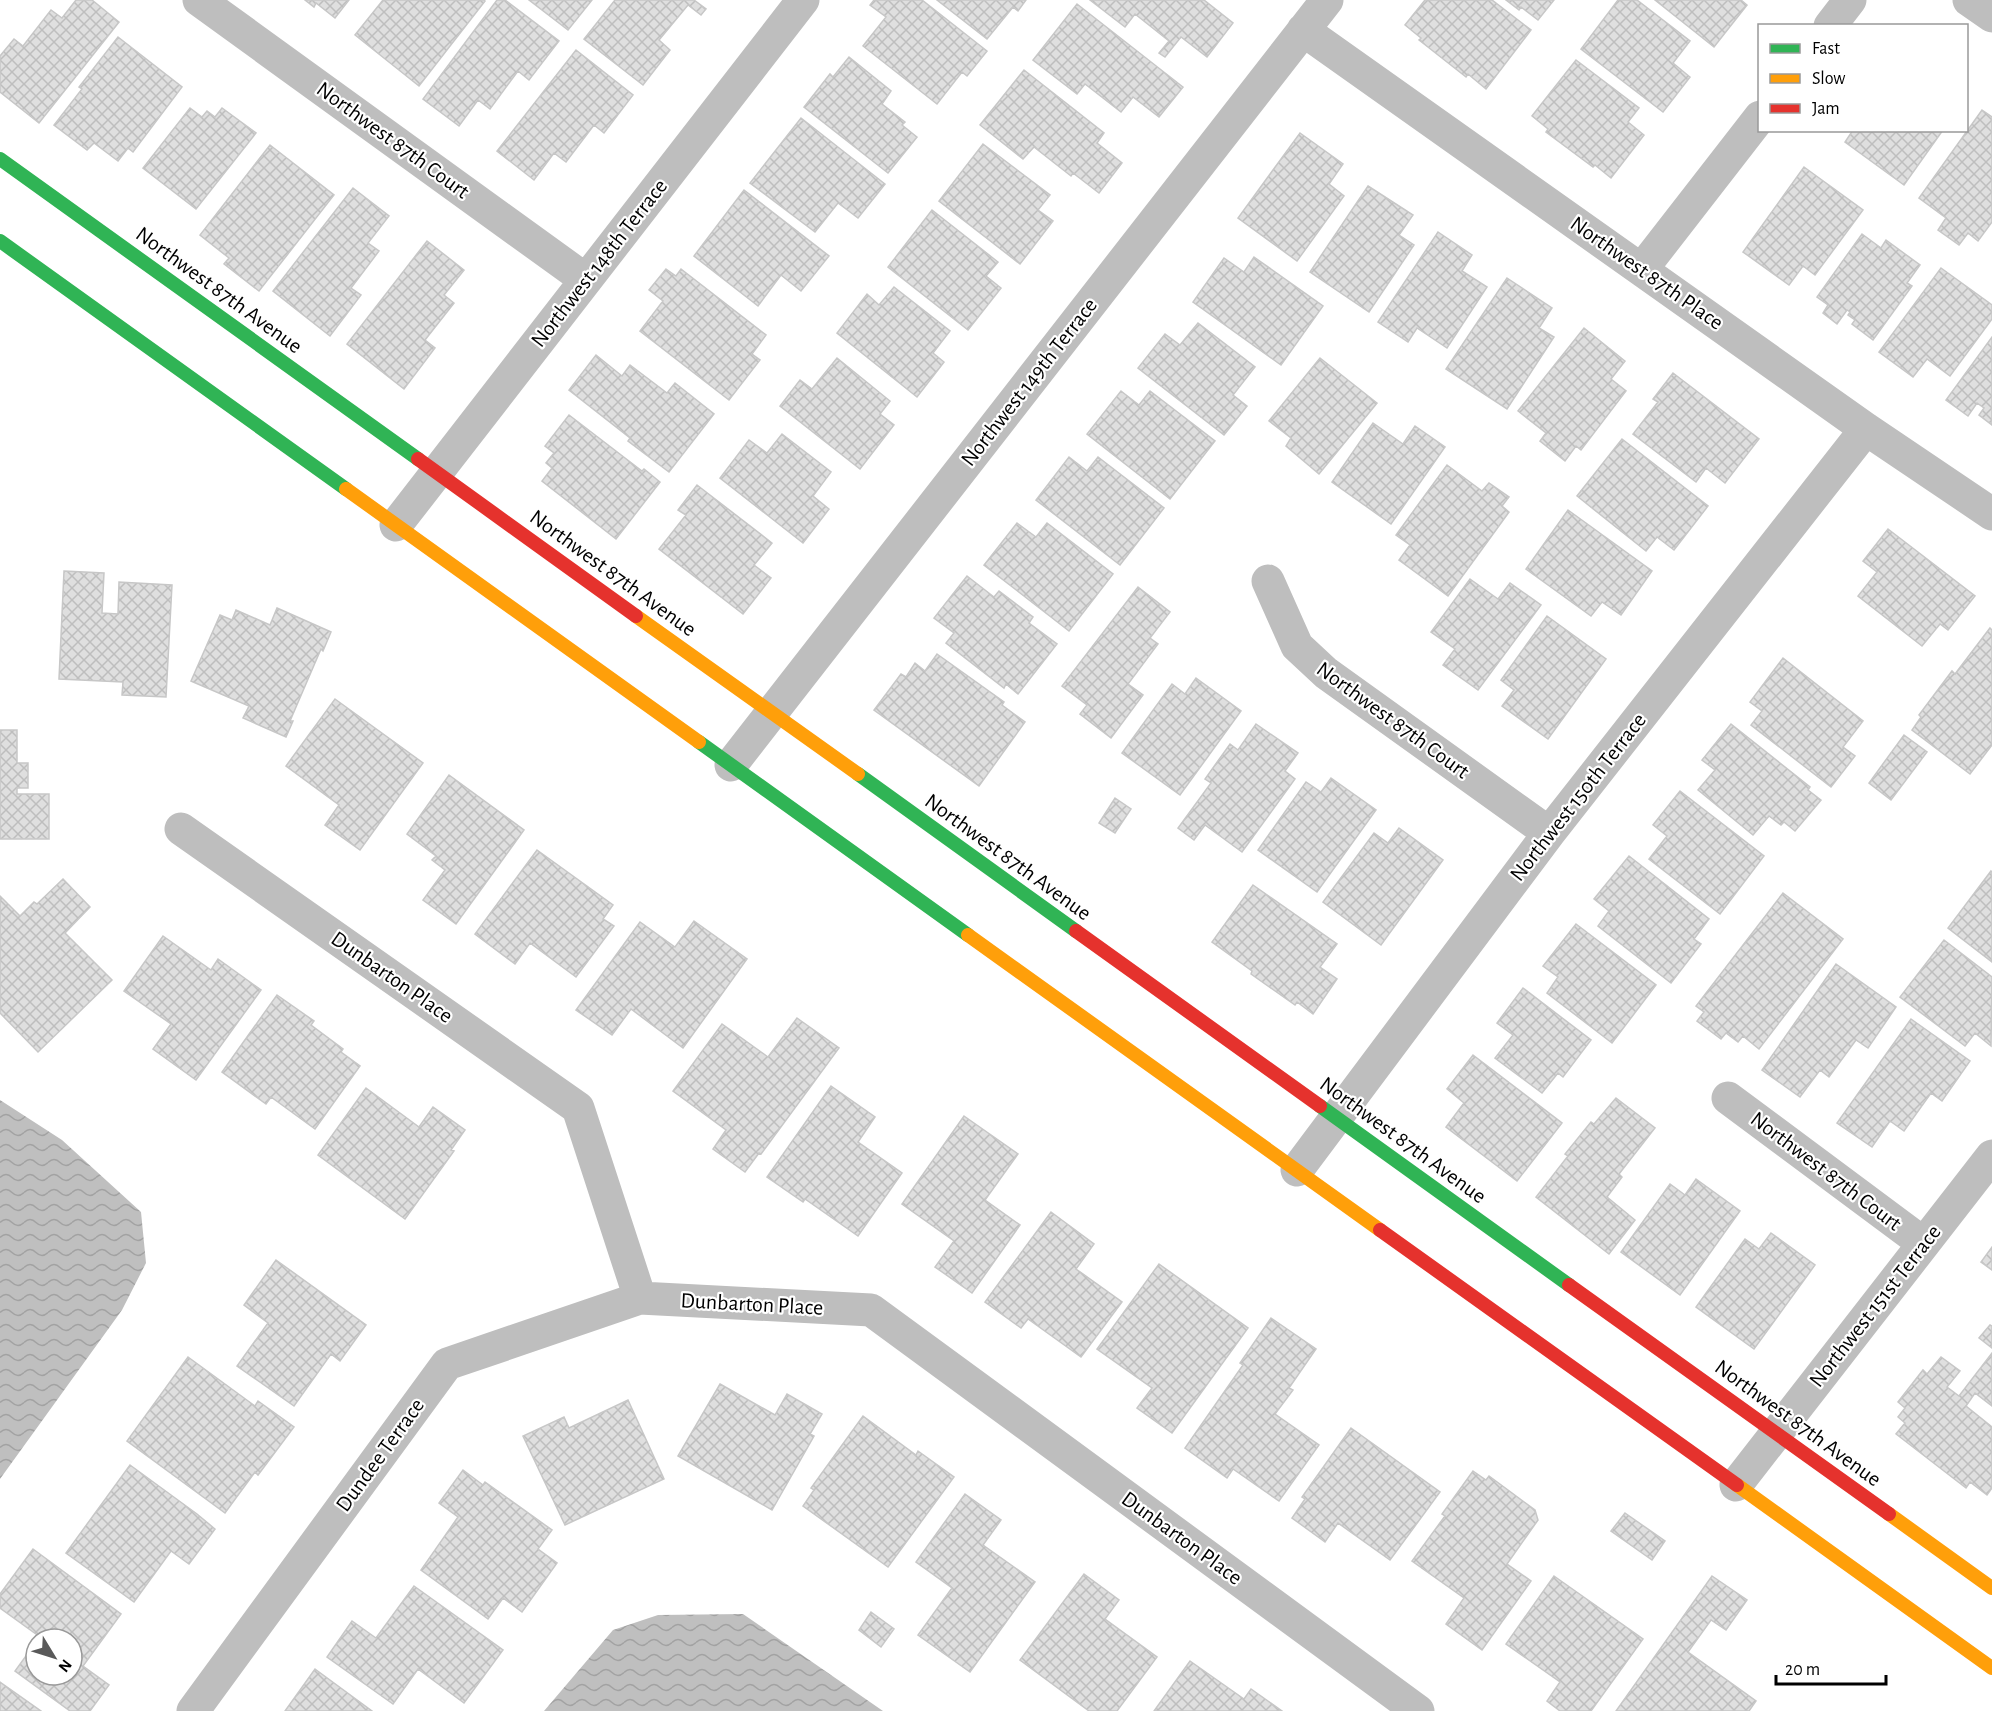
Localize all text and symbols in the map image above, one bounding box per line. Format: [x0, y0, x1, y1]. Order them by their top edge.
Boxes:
legend [1758, 24, 1968, 132]
text: Fast [1812, 40, 1840, 58]
text: Slow [1812, 70, 1845, 88]
street label: Northwest 87th Court [313, 77, 473, 203]
text: Jam [1812, 100, 1840, 118]
street label: Northwest 148th Terrace [527, 175, 671, 351]
street label: Northwest 87th Place [1567, 212, 1727, 334]
street label: Northwest 87th Avenue [132, 222, 306, 358]
street label: Northwest 149th Terrace [957, 294, 1101, 470]
street label: Northwest 87th Avenue [526, 505, 700, 641]
street label: Northwest 87th Court [1313, 657, 1473, 783]
street label: Northwest 150th Terrace [1506, 709, 1650, 885]
street label: Northwest 87th Avenue [921, 789, 1095, 925]
street label: Dunbarton Place [327, 927, 457, 1027]
street label: Northwest 87th Avenue [1316, 1072, 1490, 1208]
street label: Northwest 87th Court [1747, 1107, 1905, 1235]
street label: Northwest 151st Terrace [1805, 1221, 1945, 1391]
street label: Dunbarton Place [680, 1289, 824, 1319]
street label: Northwest 87th Avenue [1711, 1355, 1885, 1491]
street label: Dundee Terrace [332, 1394, 428, 1516]
street label: Dunbarton Place [1118, 1487, 1246, 1589]
north arrow [24, 1627, 84, 1687]
scale bar [1776, 1648, 1886, 1686]
text: N [55, 1656, 75, 1675]
text: 20 m [1785, 1661, 1820, 1679]

